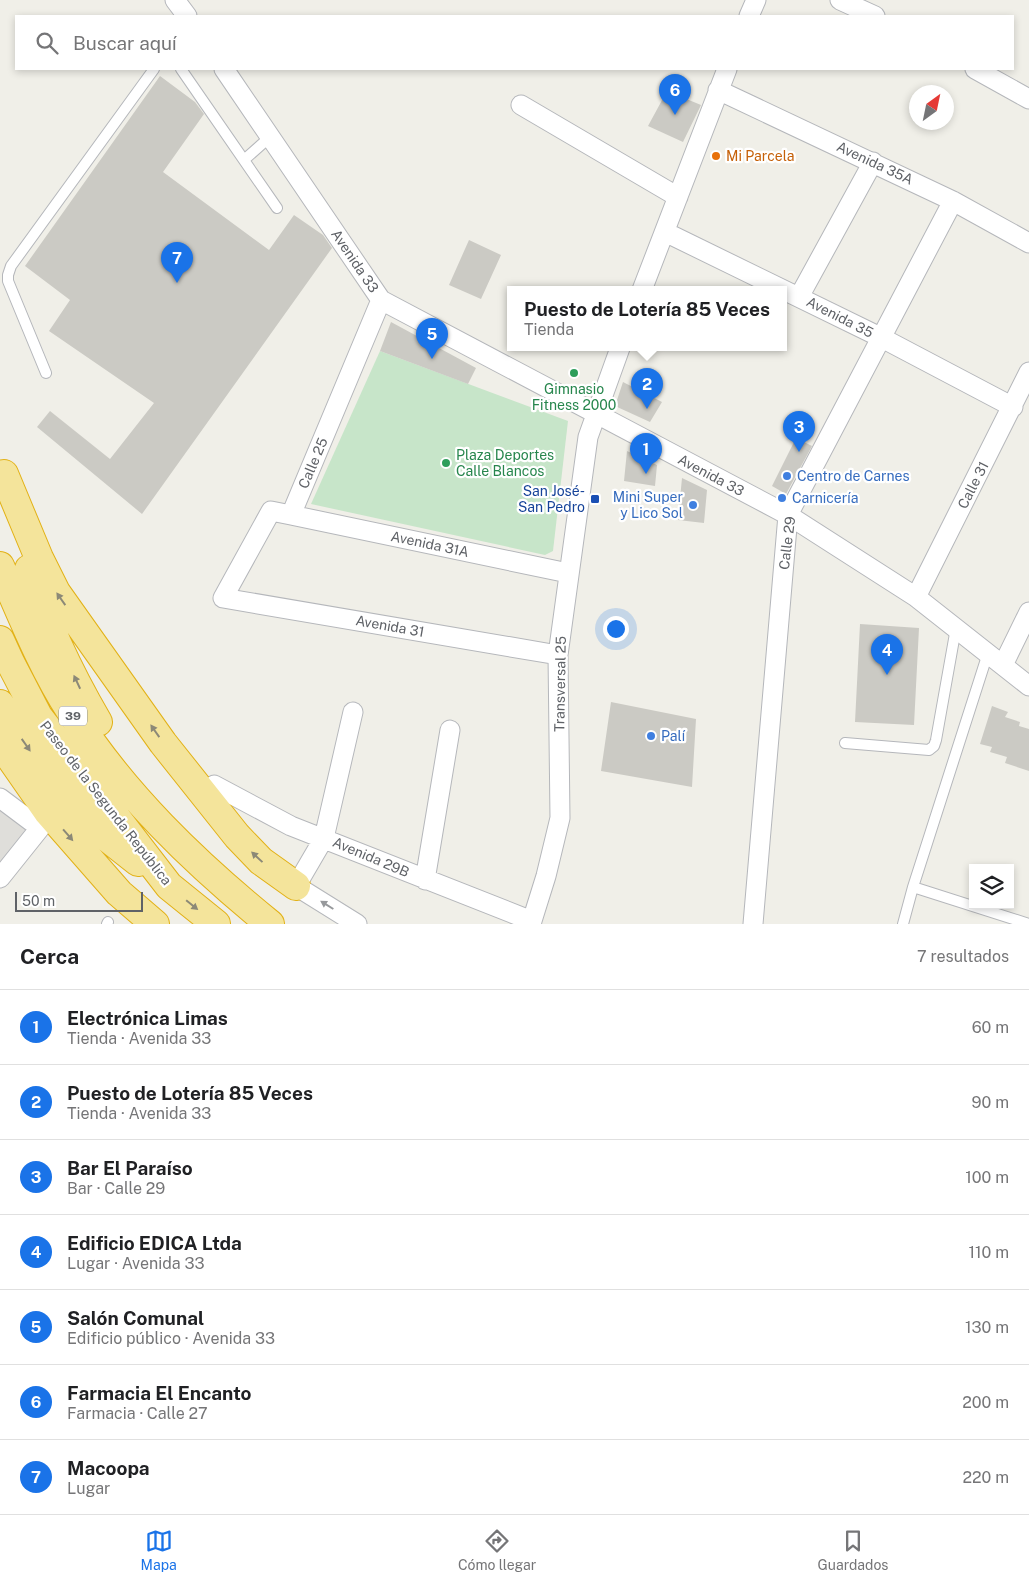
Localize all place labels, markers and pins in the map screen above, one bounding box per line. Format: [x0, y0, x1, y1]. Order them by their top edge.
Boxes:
pin: 6 [659, 74, 691, 115]
place label: Mi Parcela [726, 148, 795, 164]
marker: Mi Parcela [710, 150, 722, 162]
pin: 7 [161, 242, 193, 283]
pin: 5 [416, 318, 448, 359]
marker: Gimnasio Fitness 2000 [568, 367, 580, 379]
pin: 2 [631, 368, 663, 409]
place label: Gimnasio Fitness 2000 [532, 381, 616, 413]
pin: 3 [783, 411, 815, 452]
pin: 1 [630, 433, 662, 474]
place label: Plaza Deportes Calle Blancos [456, 447, 554, 479]
marker: Plaza Deportes Calle Blancos [440, 457, 452, 469]
place label: Centro de Carnes [797, 468, 910, 484]
marker: Centro de Carnes [781, 470, 793, 482]
place label: San José- San Pedro [518, 483, 585, 515]
place label: Mini Super y Lico Sol [613, 489, 683, 521]
place label: Carnicería [792, 490, 858, 506]
marker: Carnicería [776, 492, 788, 504]
marker: San José- San Pedro [589, 493, 601, 505]
marker: Mini Super y Lico Sol [687, 499, 699, 511]
pin: 4 [871, 634, 903, 675]
place label: Palí [661, 728, 686, 744]
marker: Palí [645, 730, 657, 742]

